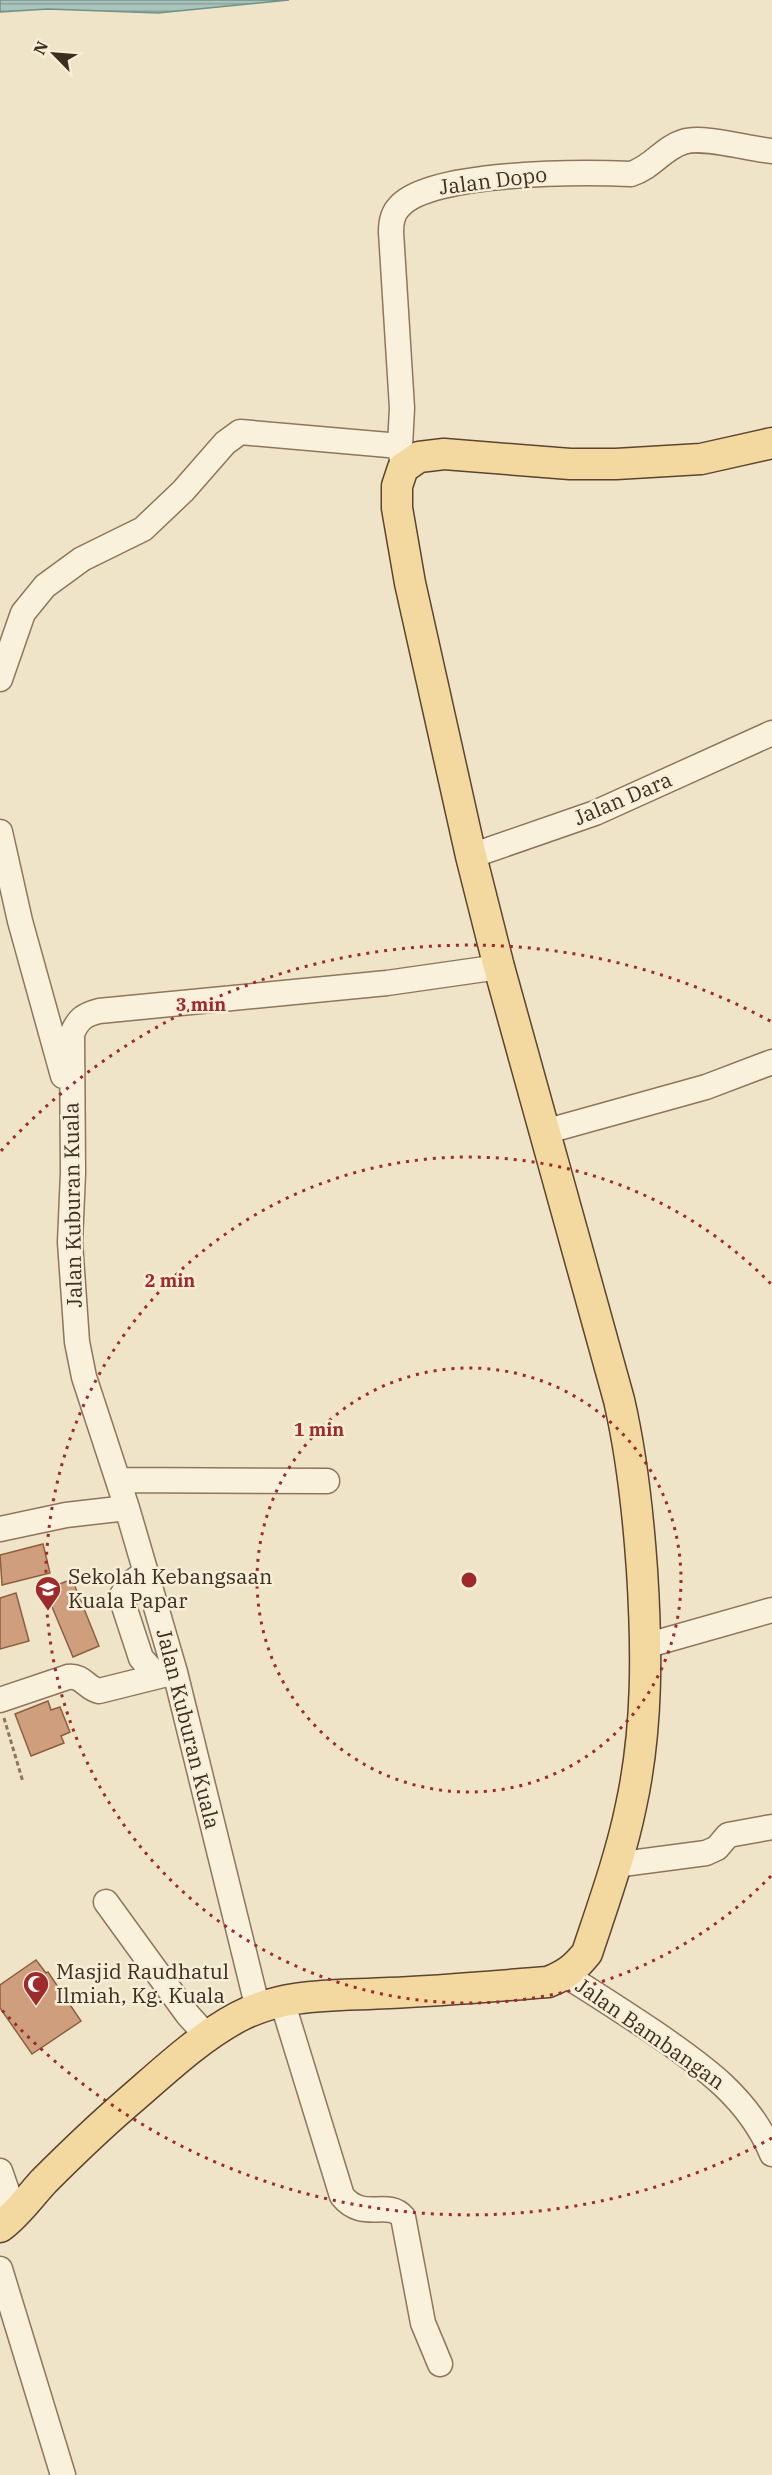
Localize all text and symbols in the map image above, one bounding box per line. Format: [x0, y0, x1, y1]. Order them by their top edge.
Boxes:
north arrow [24, 24, 84, 84]
text: N [29, 38, 52, 58]
street label: Jalan Dopo [437, 159, 548, 201]
street label: Jalan Dara [569, 765, 676, 831]
text: 3 min [176, 993, 226, 1016]
street label: Jalan Kuburan Kuala [56, 1102, 88, 1308]
text: 2 min [145, 1269, 195, 1292]
text: 1 min [294, 1418, 344, 1441]
place label: Sekolah Kebangsaan Kuala Papar [68, 1562, 272, 1614]
centre of rings [459, 1570, 479, 1590]
school or university icon: Sekolah Kebangsaan Kuala Papar [33, 1574, 63, 1612]
street label: Jalan Kuburan Kuala [151, 1626, 227, 1832]
place label: Masjid Raudhatul Ilmiah, Kg. Kuala [56, 1957, 229, 2009]
mosque icon: Masjid Raudhatul Ilmiah, Kg. Kuala [21, 1969, 51, 2007]
street label: Jalan Bambangan [570, 1971, 731, 2095]

